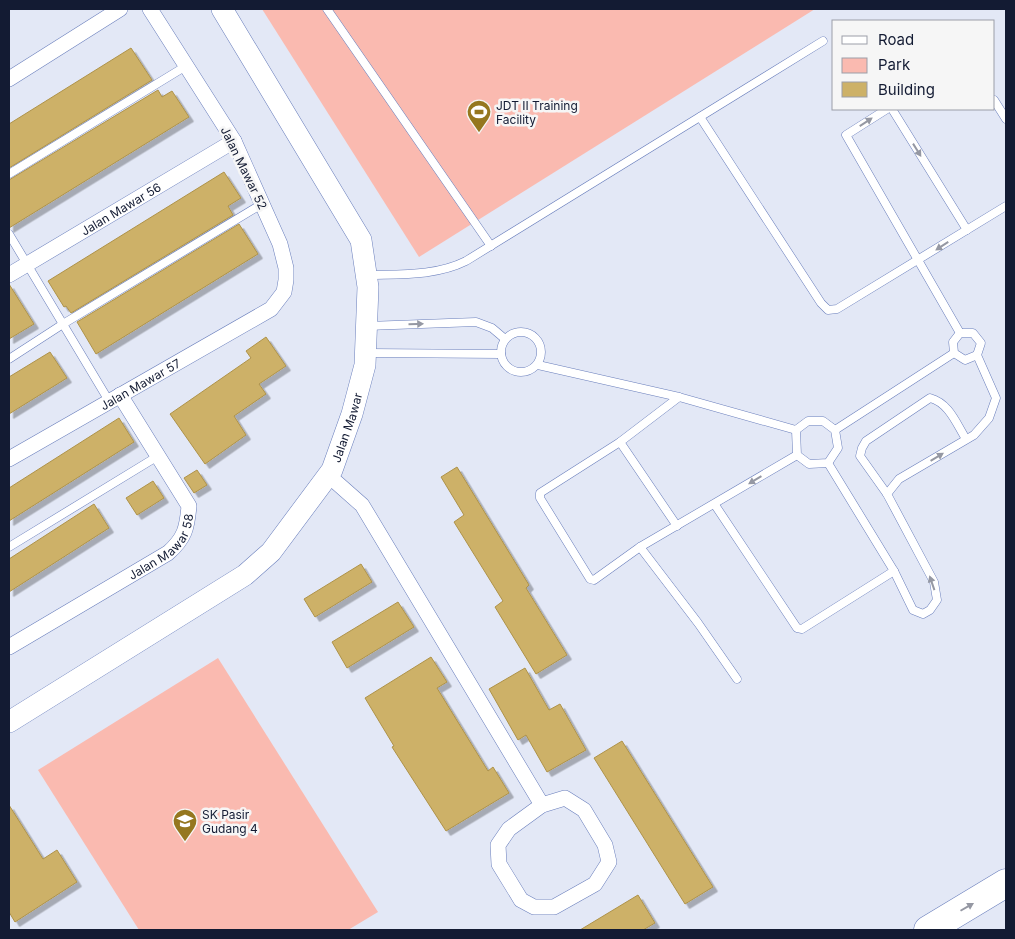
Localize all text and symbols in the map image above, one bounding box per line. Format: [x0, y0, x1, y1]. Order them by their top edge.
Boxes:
legend [832, 20, 995, 110]
text: Road [878, 30, 914, 49]
text: Park [878, 55, 911, 74]
text: Building [878, 80, 935, 99]
place label: JDT II Training Facility [496, 98, 578, 127]
sports icon: JDT II Training Facility [466, 99, 492, 133]
one-way arrow [859, 117, 873, 127]
street label: Jalan Mawar 52 [217, 124, 271, 212]
one-way arrow [913, 144, 922, 157]
street label: Jalan Mawar 56 [78, 179, 163, 238]
one-way arrow [936, 241, 949, 250]
one-way arrow [408, 320, 424, 328]
street label: Jalan Mawar 57 [97, 355, 183, 413]
street label: Jalan Mawar [328, 391, 365, 464]
one-way arrow [930, 452, 943, 461]
one-way arrow [749, 476, 762, 485]
street label: Jalan Mawar 58 [125, 513, 196, 582]
one-way arrow [928, 575, 935, 590]
place label: SK Pasir Gudang 4 [202, 807, 258, 836]
school or university icon: SK Pasir Gudang 4 [172, 808, 198, 842]
one-way arrow [961, 903, 974, 912]

